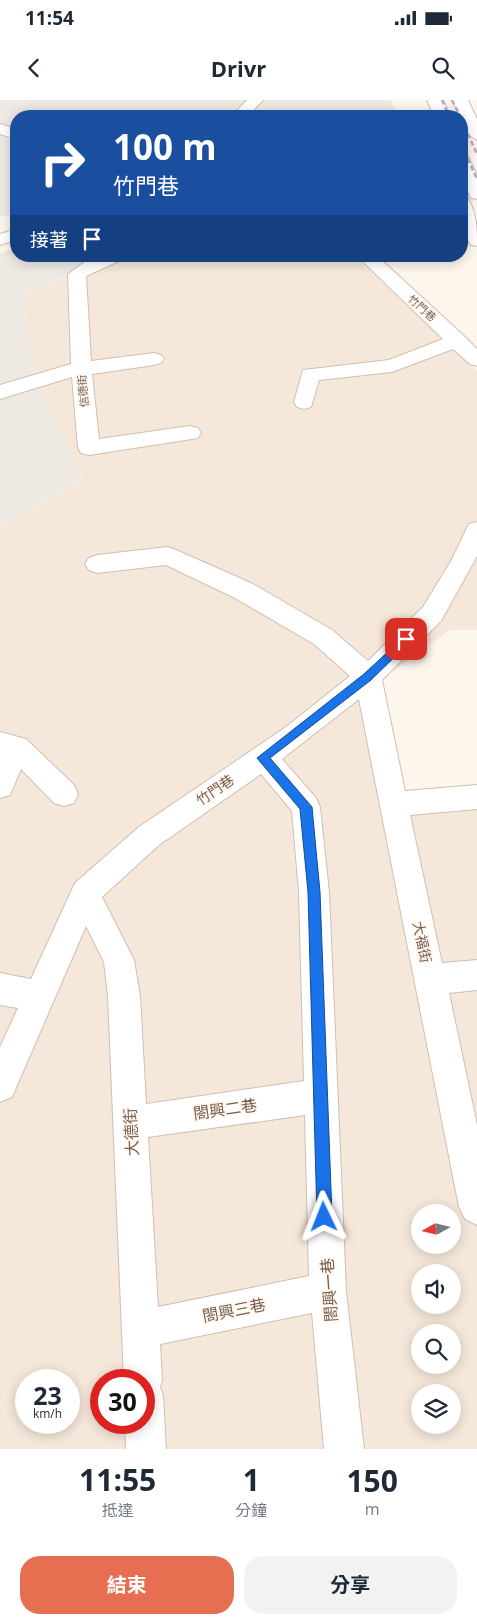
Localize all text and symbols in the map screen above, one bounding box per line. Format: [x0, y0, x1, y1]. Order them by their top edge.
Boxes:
text: 11:54 [25, 5, 74, 31]
text: Drivr [211, 53, 266, 83]
icon: back [20, 54, 48, 82]
icon: search [429, 54, 457, 82]
text: 100 m [113, 123, 217, 170]
icon: right [30, 130, 95, 195]
text: 竹門巷 [113, 170, 179, 200]
icon: arrive [78, 225, 106, 253]
text: 接著 [30, 227, 68, 253]
street label: 竹門巷 [405, 291, 440, 324]
street label: 信德街 [74, 374, 91, 408]
pin [385, 618, 427, 660]
icon: arrive [392, 625, 420, 653]
street label: 竹門巷 [192, 770, 237, 809]
street label: 大福街 [409, 919, 436, 964]
street label: 閤興二巷 [192, 1094, 258, 1124]
street label: 大德街 [119, 1107, 143, 1157]
position arrow [297, 1190, 349, 1242]
north arrow [411, 1204, 461, 1254]
map controls [411, 1204, 461, 1434]
street label: 閤興一巷 [316, 1257, 342, 1323]
button: sound [411, 1264, 461, 1314]
street label: 閤興三巷 [200, 1293, 268, 1327]
button: search [411, 1324, 461, 1374]
speed limit sign: 30 [90, 1369, 155, 1434]
text: 23 [33, 1378, 62, 1412]
button: layers [411, 1384, 461, 1434]
text: km/h [33, 1405, 62, 1422]
text: 11:55 [79, 1459, 156, 1500]
text: 1 [243, 1459, 260, 1500]
text: 150 [346, 1460, 398, 1501]
text: m [365, 1498, 380, 1520]
text: 抵達 [102, 1499, 134, 1521]
text: 分鐘 [235, 1499, 267, 1521]
button: 結束 [20, 1556, 234, 1614]
button: 分享 [244, 1556, 457, 1614]

